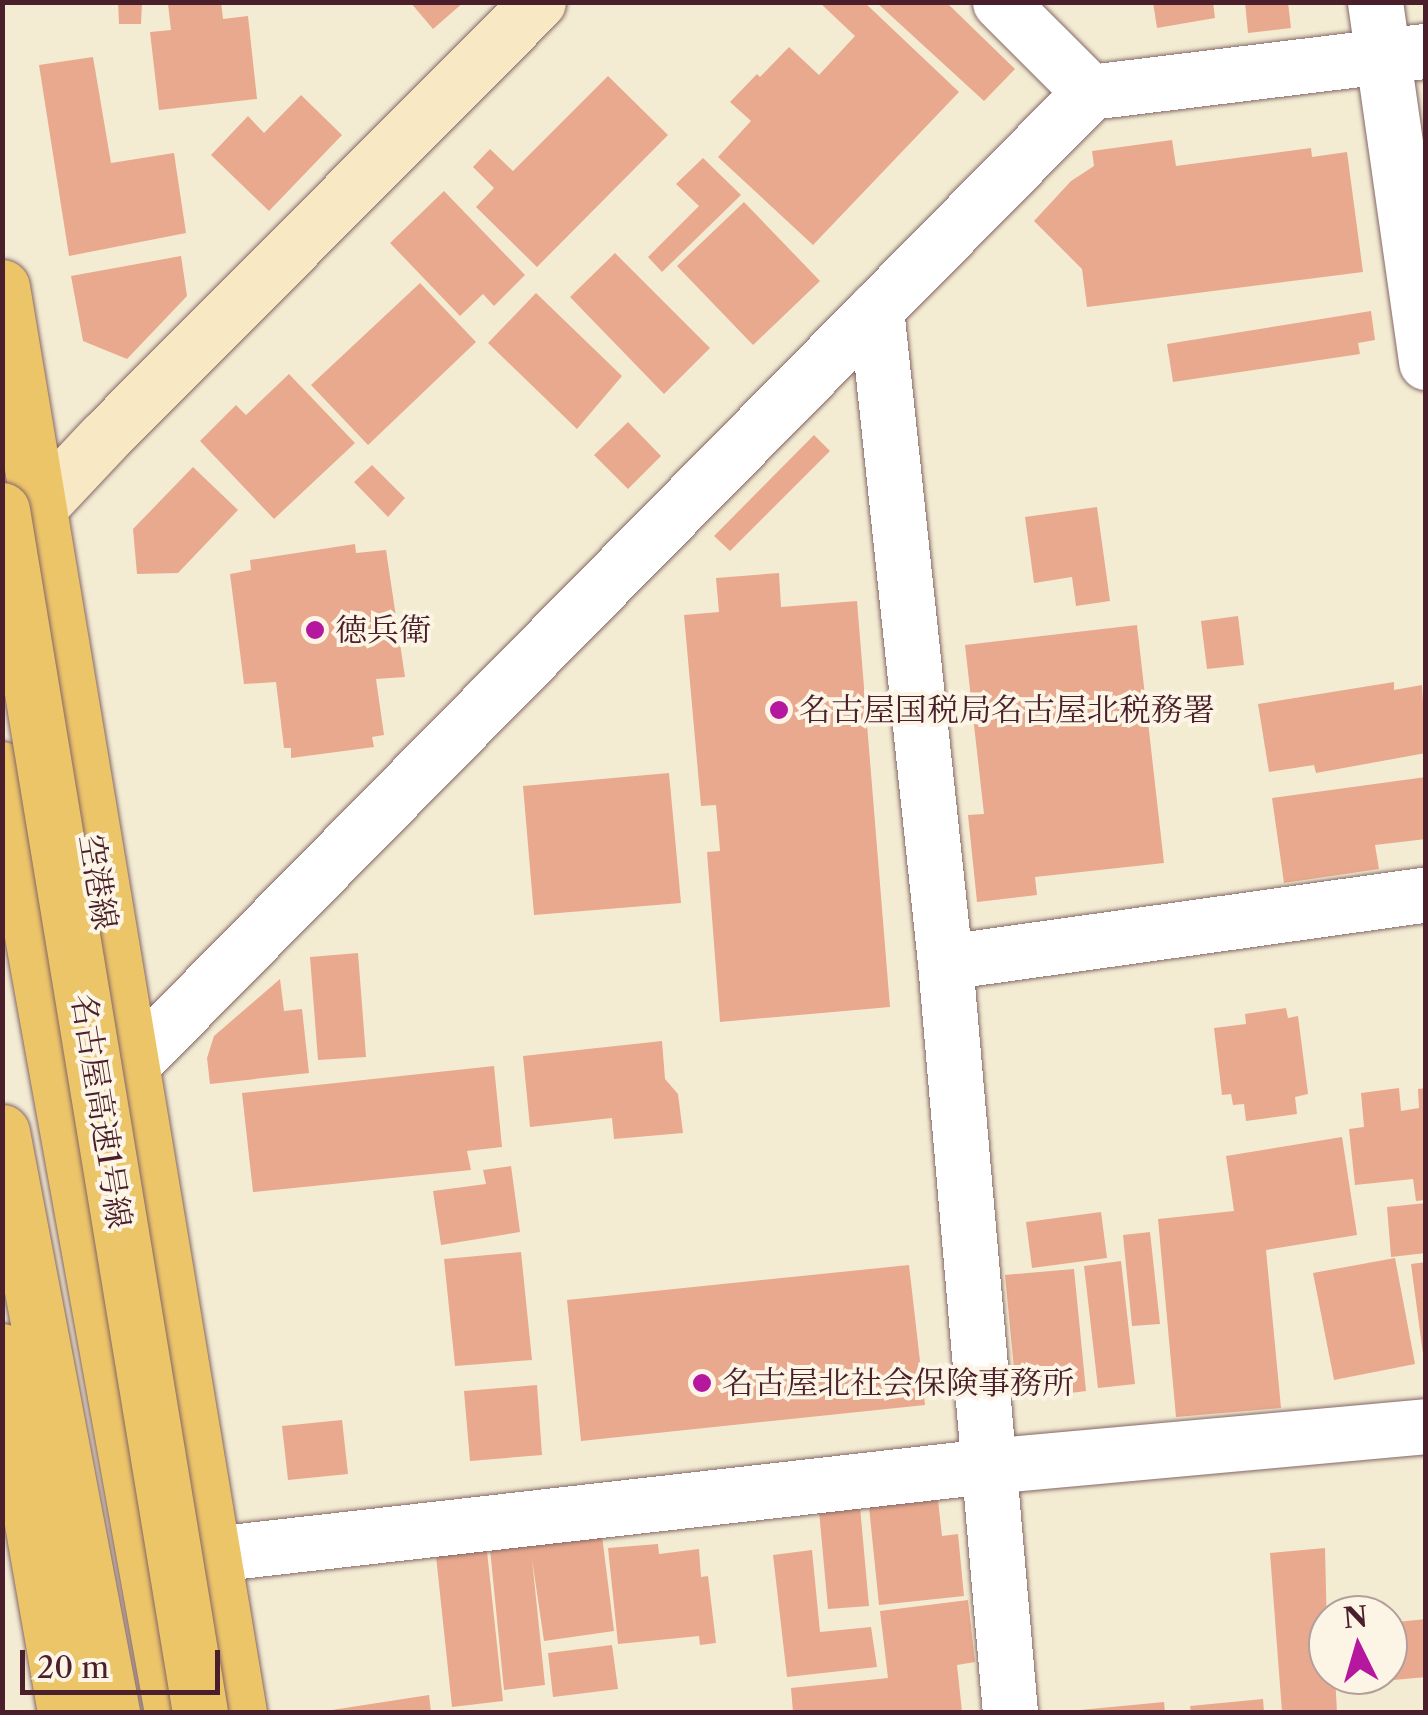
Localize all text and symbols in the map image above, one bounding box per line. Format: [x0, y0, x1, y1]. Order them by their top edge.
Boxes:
place label: 徳兵衛 [335, 611, 431, 649]
marker: 徳兵衛 [304, 619, 326, 641]
place label: 名古屋国税局名古屋北税務署 [799, 691, 1215, 729]
marker: 名古屋国税局名古屋北税務署 [768, 699, 790, 721]
street label: 空港線 [72, 832, 124, 932]
street label: 名古屋高速1号線 [63, 991, 139, 1231]
place label: 名古屋北社会保険事務所 [722, 1364, 1074, 1402]
marker: 名古屋北社会保険事務所 [691, 1372, 713, 1394]
north arrow [1308, 1595, 1408, 1695]
text: N [1342, 1599, 1369, 1635]
scale bar [25, 1630, 225, 1692]
text: 20 m [37, 1649, 109, 1686]

